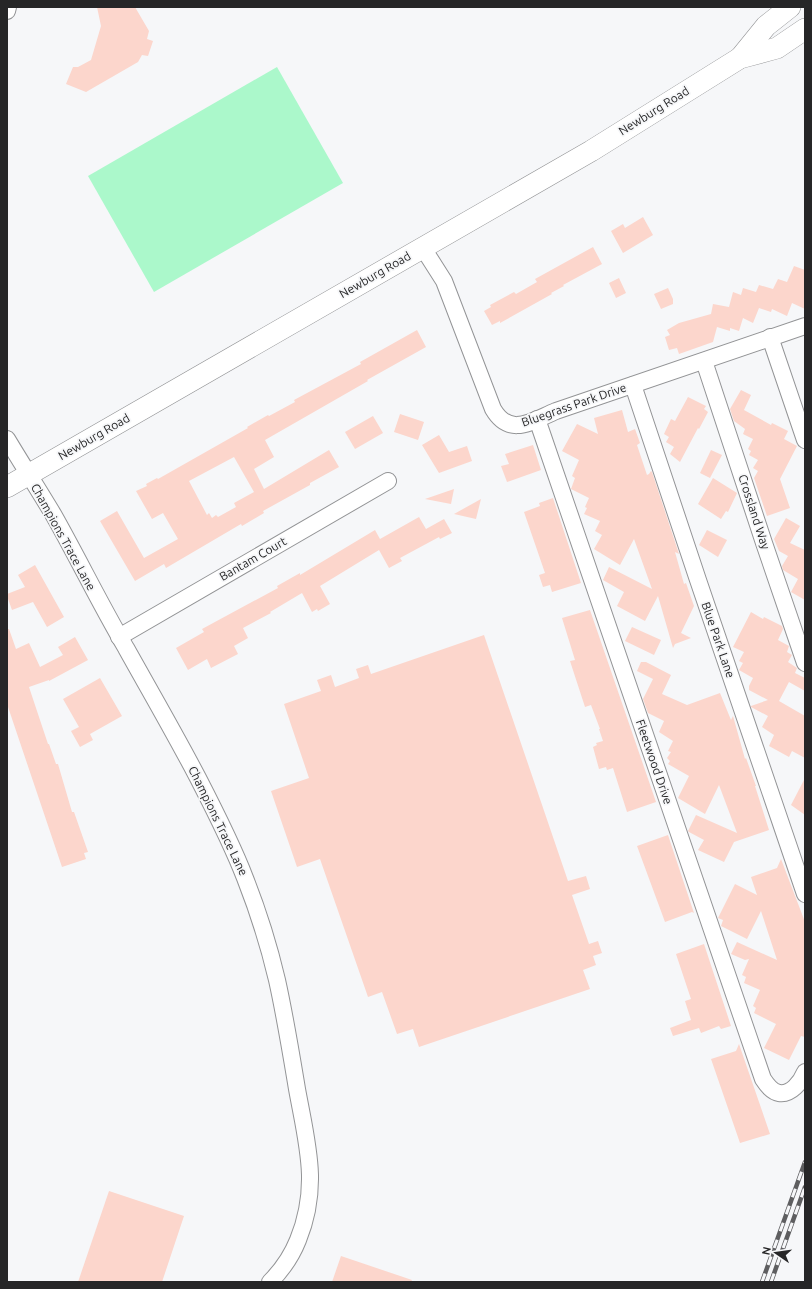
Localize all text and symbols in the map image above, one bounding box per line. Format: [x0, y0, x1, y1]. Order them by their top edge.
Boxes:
street label: Newburg Road [616, 84, 691, 137]
street label: Newburg Road [337, 249, 413, 300]
street label: Bluegrass Park Drive [520, 380, 628, 429]
street label: Newburg Road [56, 411, 132, 462]
street label: Crossland Way [736, 473, 773, 551]
street label: Champions Trace Lane [29, 481, 98, 592]
street label: Bantam Court [217, 534, 289, 583]
street label: Blue Park Lane [699, 600, 738, 679]
street label: Fleetwood Drive [634, 718, 675, 806]
street label: Champions Trace Lane [186, 764, 251, 878]
north arrow [756, 1233, 796, 1273]
text: N [759, 1245, 773, 1256]

